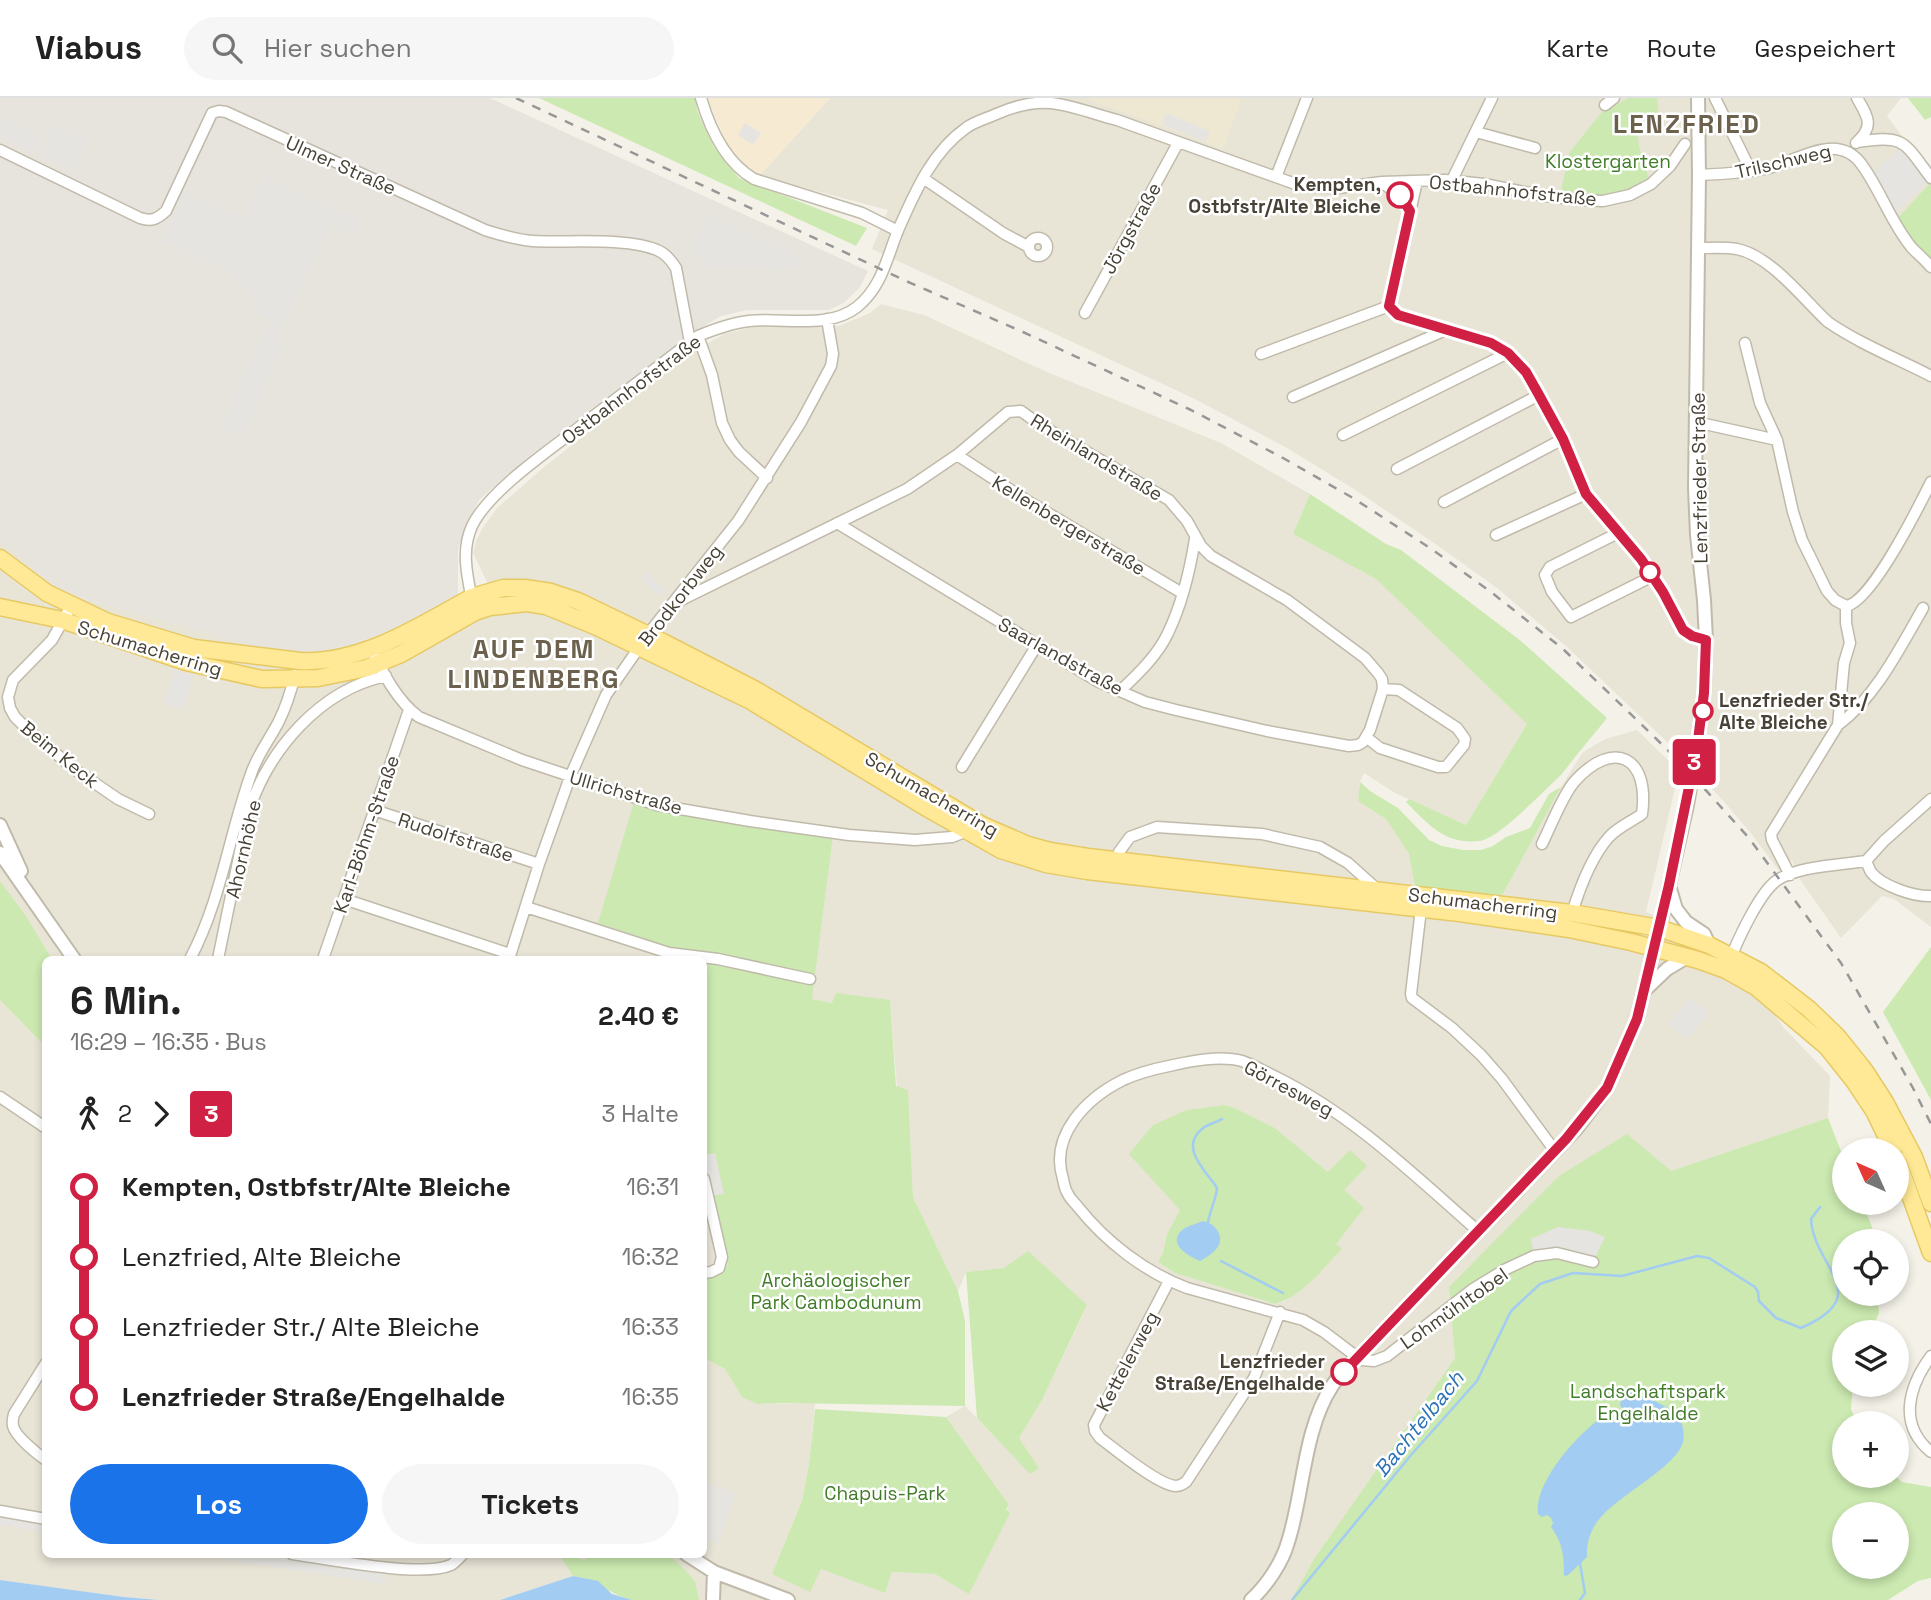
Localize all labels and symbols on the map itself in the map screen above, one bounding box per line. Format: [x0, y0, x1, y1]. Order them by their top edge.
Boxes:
district label: LENZFRIED [1613, 107, 1761, 141]
street label: Ulmer Straße [282, 130, 400, 201]
street label: Trilschweg [1733, 138, 1833, 185]
park label: Klostergarten [1545, 149, 1671, 174]
street label: Ostbahnhofstraße [1428, 169, 1598, 212]
place label: Kempten, Ostbfstr/Alte Bleiche [1188, 172, 1381, 219]
street label: Jörgstraße [1096, 178, 1167, 278]
marker: Kempten, Ostbfstr/Alte Bleiche [1387, 182, 1413, 208]
street label: Ostbahnhofstraße [557, 329, 706, 450]
street label: Lenzfrieder Straße [1686, 392, 1713, 564]
street label: Rheinlandstraße [1026, 408, 1168, 507]
street label: Kellenbergerstraße [987, 470, 1150, 581]
street label: Brodkorbweg [633, 539, 728, 651]
unlabelled marker [1640, 562, 1660, 582]
street label: Saarlandstraße [994, 612, 1128, 701]
street label: Schumacherring [74, 615, 225, 682]
district label: AUF DEM LINDENBERG [448, 632, 620, 696]
place label: Lenzfrieder Str./ Alte Bleiche [1719, 688, 1869, 735]
marker: Lenzfrieder Str./ Alte Bleiche [1693, 701, 1713, 721]
street label: Beim Keck [15, 715, 104, 794]
line badge: 3 [1671, 739, 1717, 785]
street label: Schumacherring [860, 746, 1003, 843]
street label: Karl-Böhm-Straße [328, 752, 405, 916]
street label: Ullrichstraße [567, 764, 685, 821]
street label: Ahornhöhe [220, 797, 267, 901]
street label: Rudolfstraße [395, 807, 517, 868]
street label: Schumacherring [1407, 882, 1559, 925]
street label: Görresweg [1240, 1054, 1338, 1122]
north arrow [1832, 1138, 1909, 1214]
street label: Lohmühltobel [1395, 1262, 1513, 1355]
park label: Archäologischer Park Cambodunum [750, 1268, 922, 1315]
street label: Kettelerweg [1091, 1307, 1164, 1416]
place label: Lenzfrieder Straße/Engelhalde [1155, 1349, 1325, 1396]
marker: Lenzfrieder Straße/Engelhalde [1331, 1359, 1357, 1385]
water label: Bachtelbach [1368, 1364, 1470, 1482]
park label: Landschaftspark Engelhalde [1570, 1379, 1726, 1426]
park label: Chapuis-Park [824, 1481, 946, 1506]

